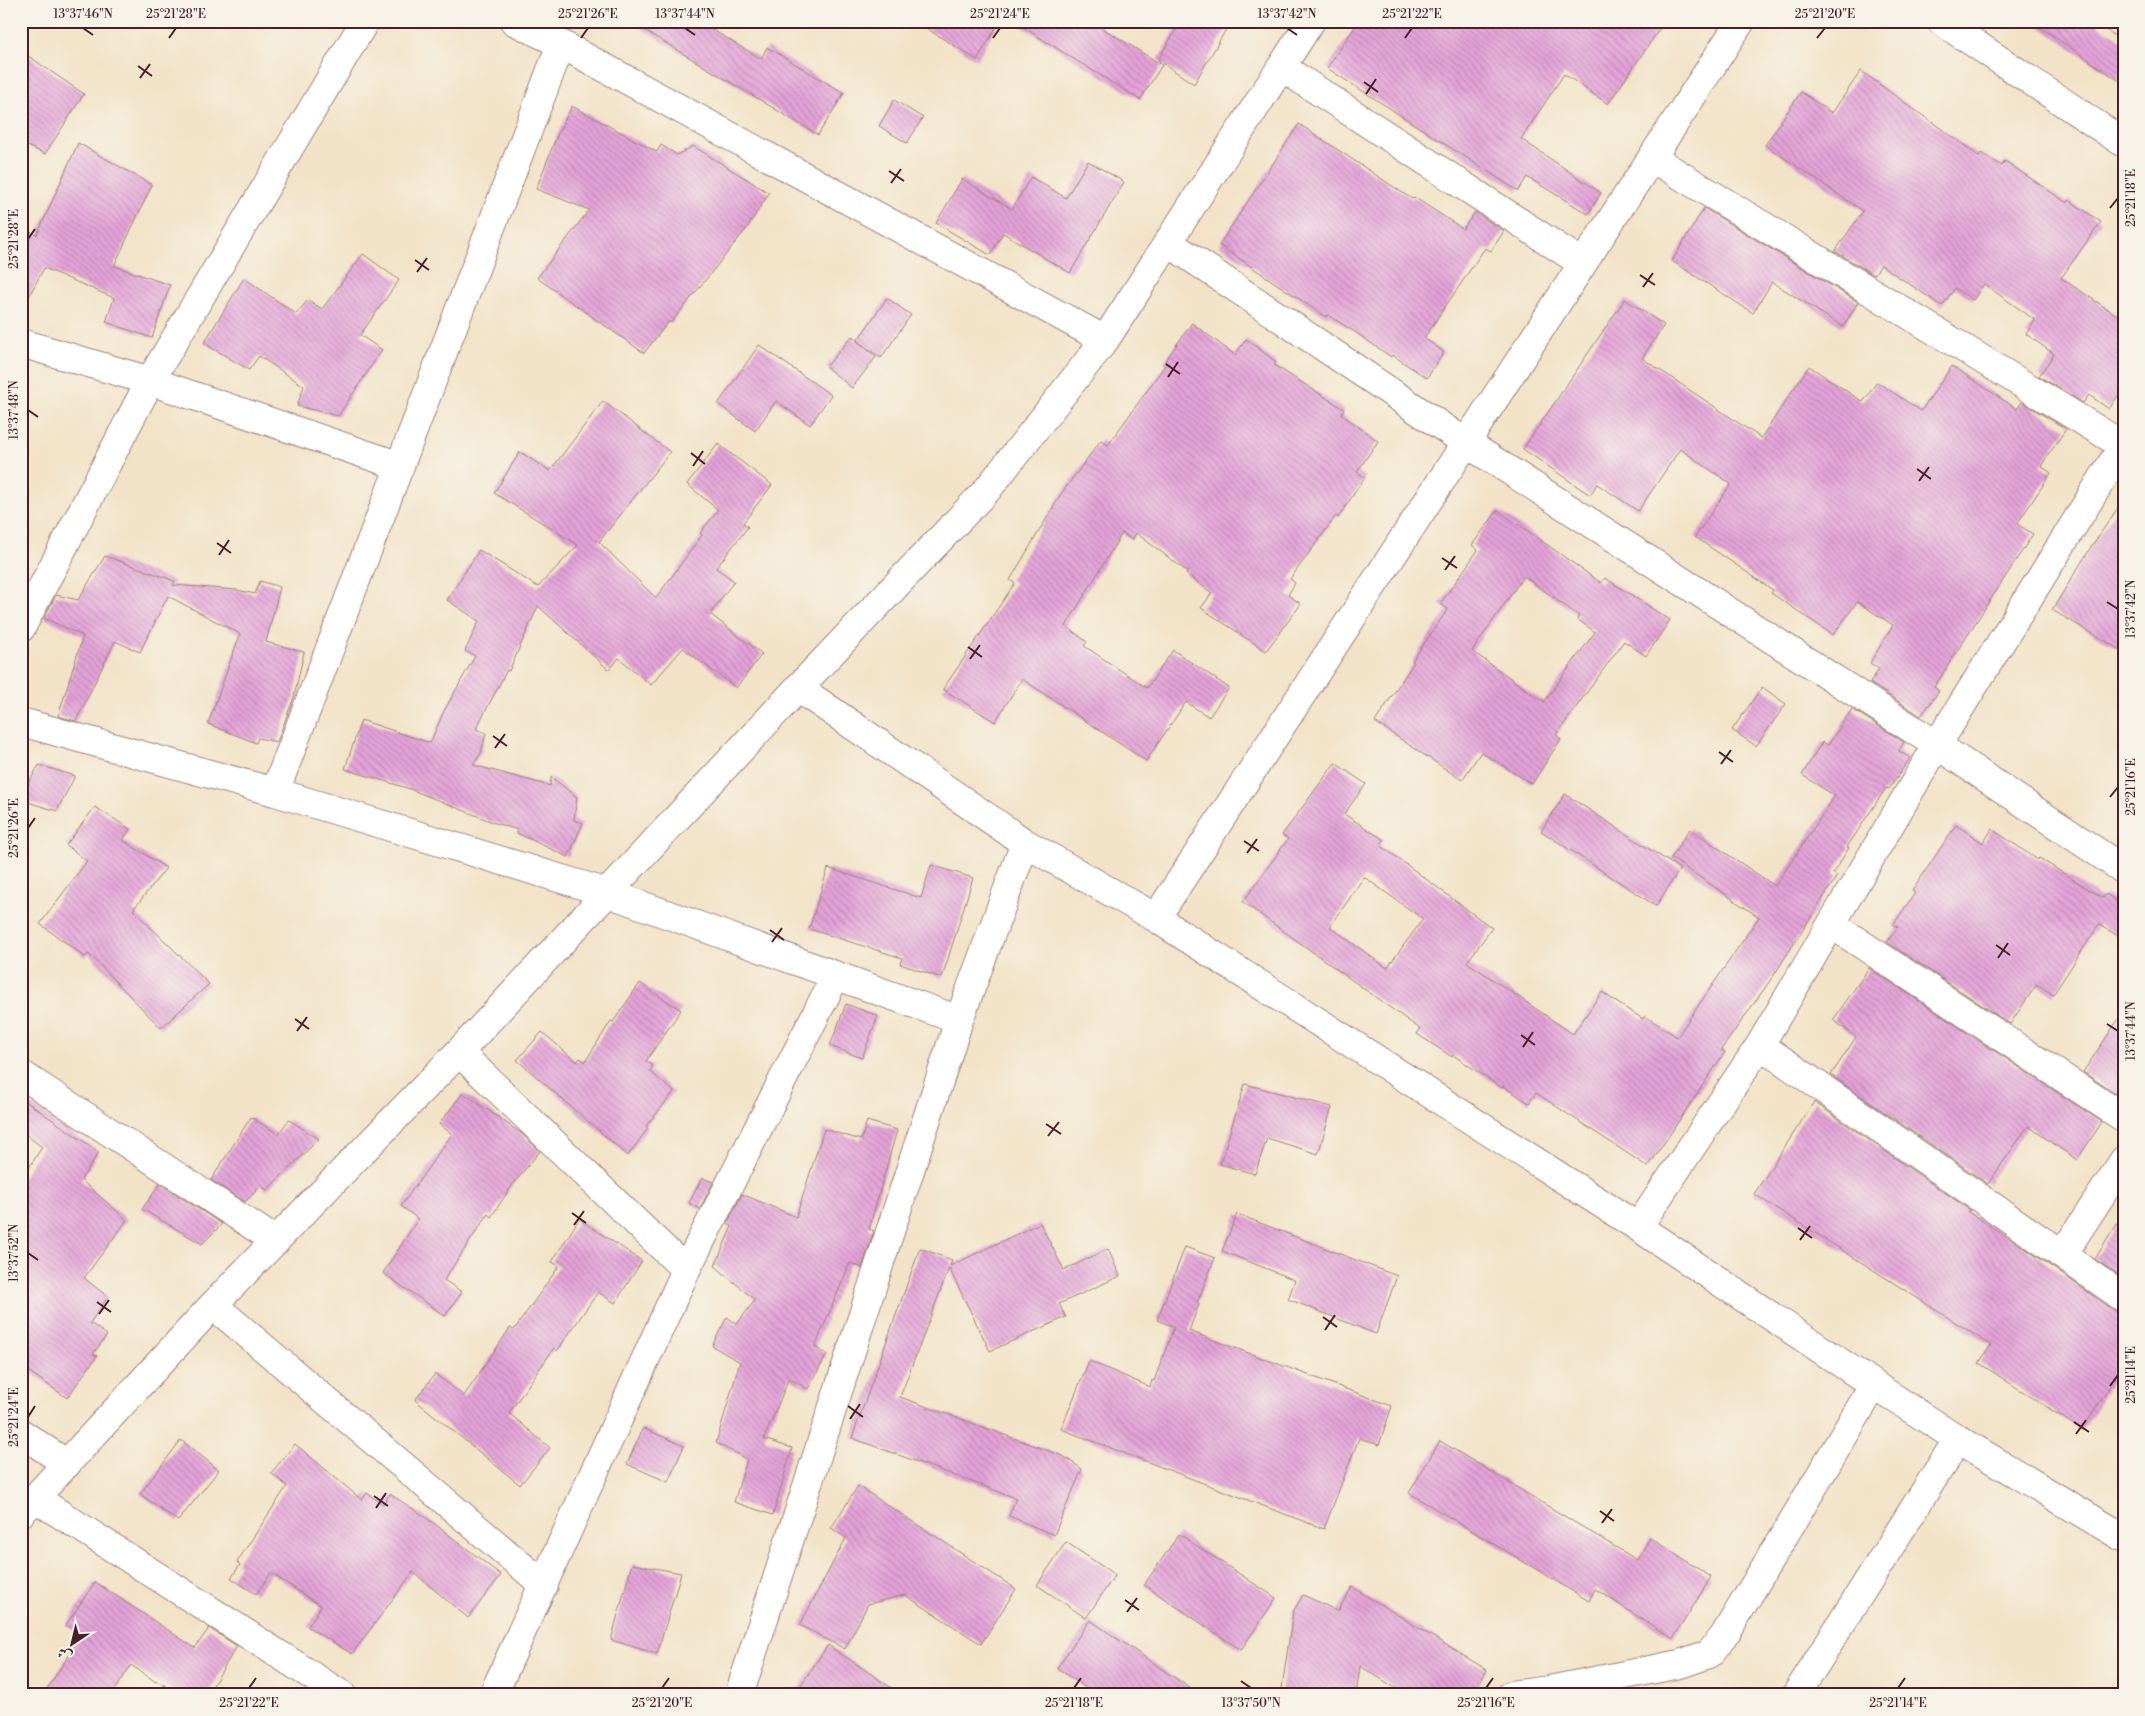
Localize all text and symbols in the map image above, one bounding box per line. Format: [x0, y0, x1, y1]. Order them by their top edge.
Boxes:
text: 13°37'46"N [53, 7, 113, 22]
text: 25°21'28"E [146, 7, 206, 22]
text: 25°21'26"E [558, 7, 618, 22]
text: 13°37'44"N [655, 7, 715, 22]
text: 25°21'24"E [970, 7, 1030, 22]
text: 13°37'42"N [1258, 7, 1317, 22]
text: 25°21'22"E [1382, 7, 1442, 22]
text: 25°21'20"E [1795, 7, 1855, 22]
text: 25°21'18"E [2124, 169, 2139, 227]
text: 25°21'28"E [7, 209, 22, 269]
text: 13°37'48"N [7, 380, 22, 440]
text: 13°37'42"N [2124, 579, 2139, 638]
text: 25°21'16"E [2124, 758, 2139, 816]
text: 25°21'26"E [7, 798, 22, 858]
text: 13°37'44"N [2124, 1001, 2139, 1061]
text: 13°37'52"N [7, 1224, 22, 1282]
text: 25°21'14"E [2124, 1346, 2139, 1404]
text: 25°21'24"E [7, 1387, 22, 1447]
north arrow [48, 1618, 98, 1668]
text: ش [54, 1642, 76, 1665]
text: 25°21'22"E [219, 1696, 279, 1711]
text: 25°21'20"E [632, 1696, 692, 1711]
text: 25°21'18"E [1045, 1696, 1103, 1711]
text: 13°37'50"N [1221, 1696, 1281, 1711]
text: 25°21'16"E [1457, 1696, 1515, 1711]
text: 25°21'14"E [1869, 1696, 1927, 1711]

